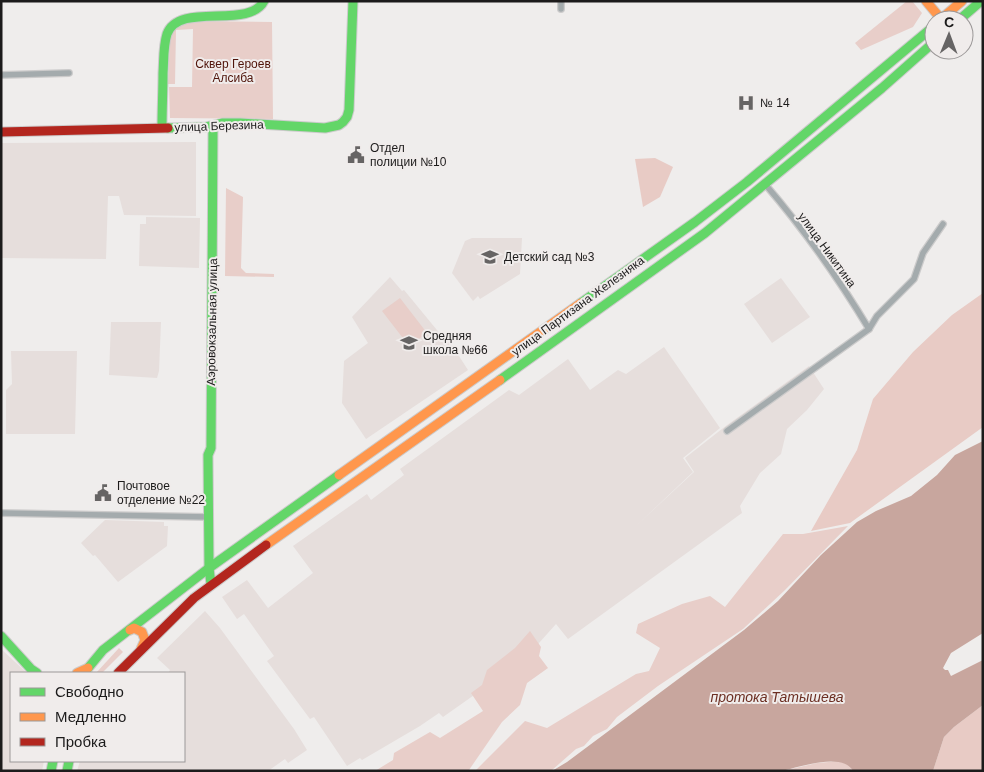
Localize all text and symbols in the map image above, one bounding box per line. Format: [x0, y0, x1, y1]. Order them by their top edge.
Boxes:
north arrow [924, 10, 974, 60]
text: С [944, 14, 954, 30]
park label: Сквер Героев Алсиба [195, 57, 271, 85]
hospital icon: № 14 [736, 93, 756, 113]
place label: № 14 [760, 96, 790, 110]
street label: улица Березина [174, 117, 264, 135]
place label: Отдел полиции №10 [370, 141, 447, 169]
public building icon: Отдел полиции №10 [346, 145, 366, 165]
street label: улица Никитина [795, 210, 859, 290]
school or university icon: Детский сад №3 [480, 247, 500, 267]
place label: Детский сад №3 [504, 250, 595, 264]
street label: улица Партизана Железняка [509, 253, 647, 359]
street label: Аэровокзальная улица [204, 258, 220, 386]
place label: Средняя школа №66 [423, 329, 488, 357]
school or university icon: Средняя школа №66 [399, 333, 419, 353]
place label: Почтовое отделение №22 [117, 479, 205, 507]
public building icon: Почтовое отделение №22 [93, 483, 113, 503]
legend [10, 672, 185, 762]
text: Свободно [55, 683, 124, 700]
water label: протока Татышева [710, 689, 844, 705]
text: Медленно [55, 708, 126, 725]
text: Пробка [55, 733, 107, 750]

